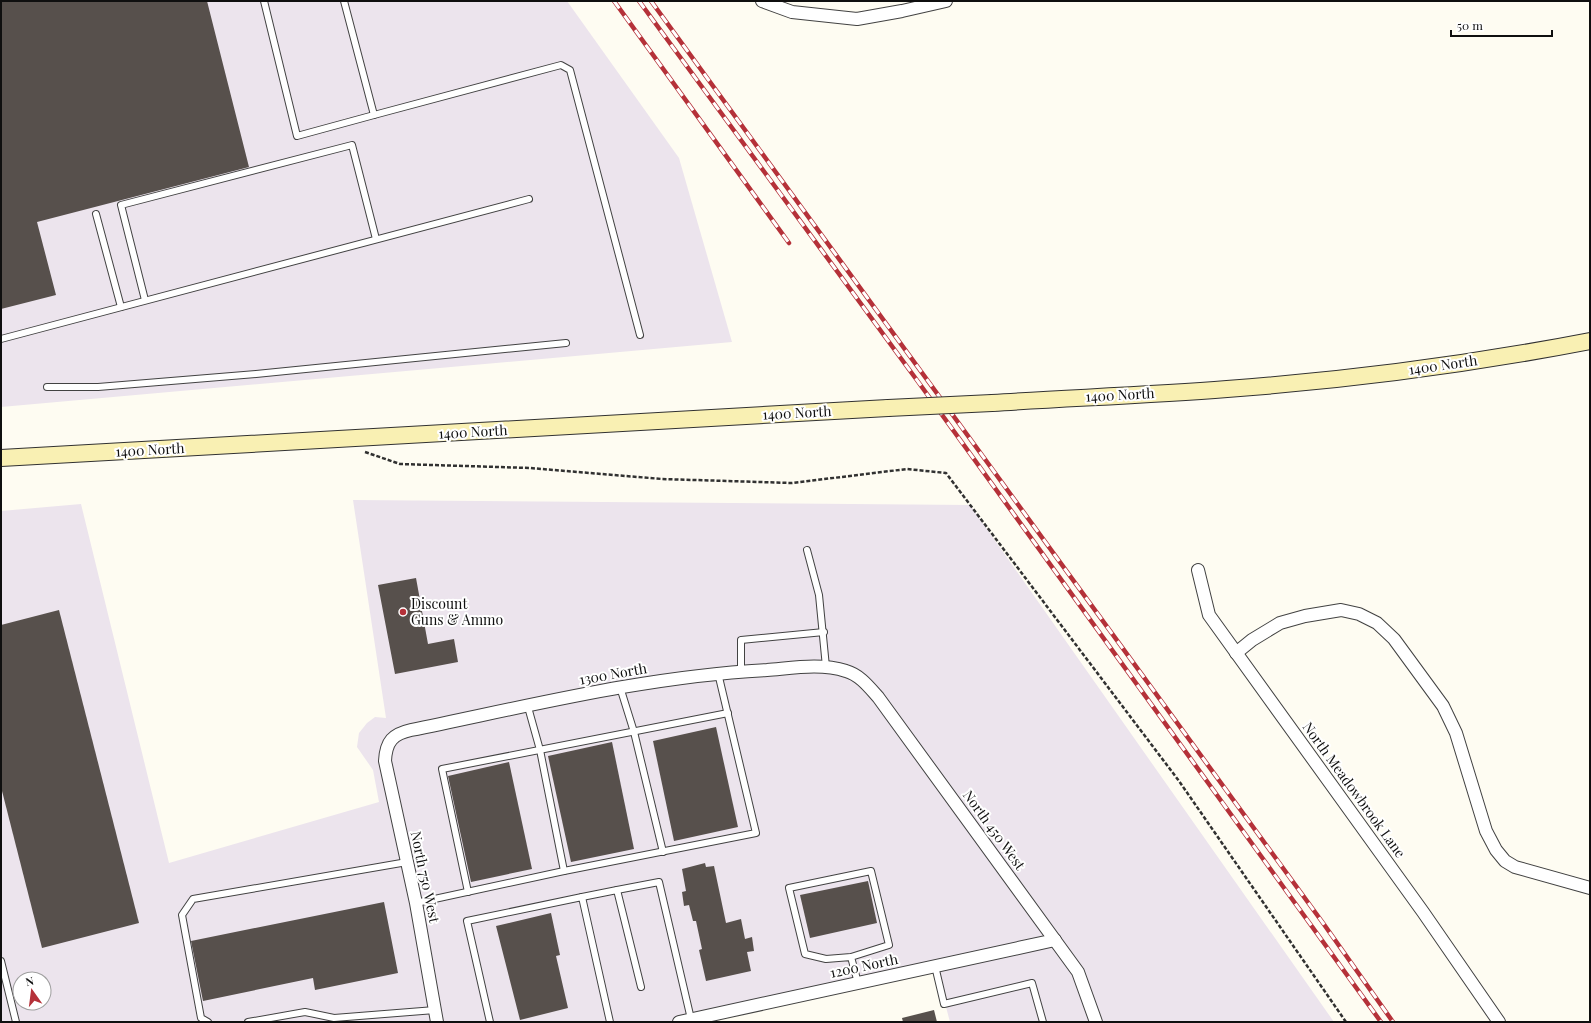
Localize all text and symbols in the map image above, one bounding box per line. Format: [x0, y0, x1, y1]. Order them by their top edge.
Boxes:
scale bar [1451, 12, 1552, 38]
text: 50 m [1457, 17, 1483, 33]
street label: 1400 North [1407, 350, 1479, 379]
street label: 1400 North [1085, 383, 1156, 406]
street label: 1400 North [762, 401, 833, 424]
street label: 1400 North [438, 420, 509, 443]
street label: 1400 North [115, 438, 186, 461]
place label: Discount Guns & Ammo [411, 594, 503, 629]
marker: Discount Guns & Ammo [398, 607, 408, 617]
street label: 1300 North [578, 658, 649, 689]
street label: North Meadowbrook Lane [1299, 718, 1410, 861]
street label: North 450 West [959, 786, 1030, 874]
street label: North 750 West [407, 829, 445, 925]
street label: 1200 North [828, 949, 900, 982]
north arrow [12, 971, 52, 1011]
text: N [24, 973, 35, 989]

